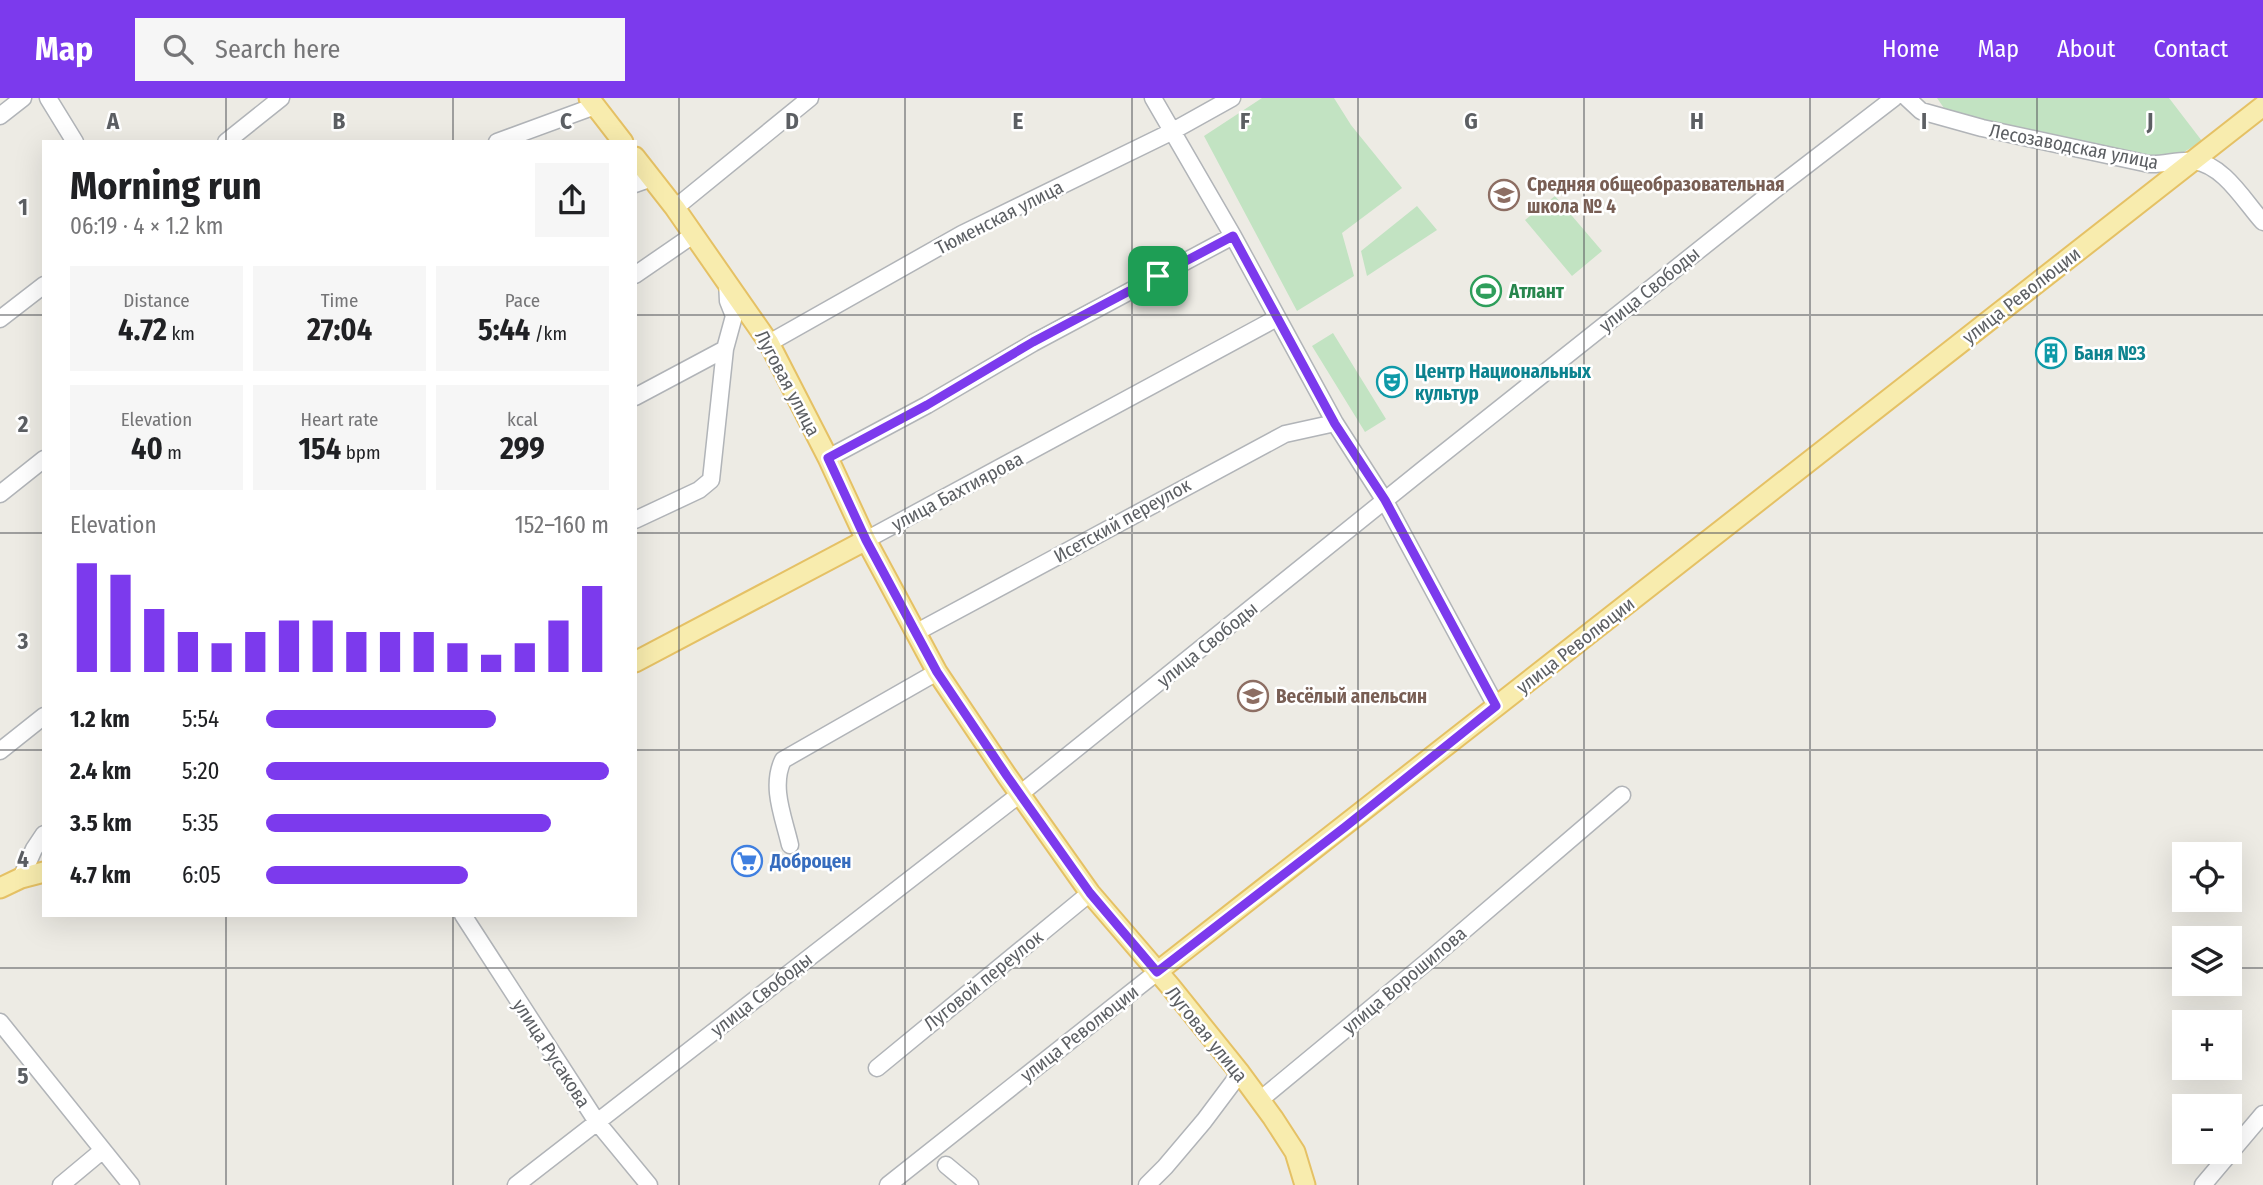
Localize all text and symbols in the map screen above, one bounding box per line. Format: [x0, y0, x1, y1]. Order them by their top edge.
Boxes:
search box [135, 18, 625, 81]
text: Map [35, 29, 93, 69]
icon: search [159, 30, 197, 68]
text: Search here [215, 34, 340, 65]
text: Home [1882, 35, 1939, 63]
text: Map [1977, 35, 2019, 63]
text: About [2057, 35, 2115, 63]
text: Contact [2153, 35, 2228, 63]
text: A [106, 107, 120, 135]
text: B [333, 107, 346, 135]
text: C [560, 107, 572, 135]
text: D [785, 107, 799, 135]
text: E [1013, 107, 1024, 135]
text: F [1240, 107, 1250, 135]
text: G [1464, 107, 1478, 135]
text: H [1690, 107, 1704, 135]
text: I [1921, 107, 1927, 135]
text: J [2146, 107, 2153, 135]
street label: Лесозаводская улица [1987, 119, 2160, 174]
text: Morning run [70, 163, 262, 209]
button: share [535, 163, 609, 237]
place label: Средняя общеобразовательная школа № 4 [1527, 173, 1785, 218]
street label: Тюменская улица [931, 175, 1067, 260]
school or university icon: Средняя общеобразовательная школа № 4 [1487, 178, 1521, 212]
text: 1 [18, 193, 28, 221]
text: 06:19 · 4 × 1.2 km [70, 212, 223, 240]
street label: улица Свободы [1594, 242, 1704, 337]
street label: улица Революции [1958, 242, 2085, 349]
pin [1128, 246, 1188, 306]
icon: arrive [1139, 257, 1177, 295]
sports icon: Атлант [1469, 274, 1503, 308]
place label: Атлант [1508, 280, 1565, 303]
text: Distance [123, 289, 190, 312]
text: Time [321, 289, 358, 312]
text: Pace [505, 289, 540, 312]
text: 4.72 [118, 312, 167, 348]
text: 27:04 [307, 312, 372, 348]
text: 5:44 [478, 312, 530, 348]
text: km [167, 322, 195, 345]
text: /km [530, 322, 567, 345]
street label: Луговая улица [750, 326, 825, 440]
building icon: Баня №3 [2034, 336, 2068, 370]
place label: Баня №3 [2074, 342, 2146, 365]
place label: Центр Национальных культур [1415, 360, 1592, 405]
theatre icon: Центр Национальных культур [1375, 365, 1409, 399]
text: Elevation [121, 408, 192, 431]
text: Heart rate [300, 408, 379, 431]
text: kcal [507, 408, 538, 431]
text: 2 [17, 410, 29, 438]
text: 40 [131, 431, 163, 467]
text: 154 [298, 431, 341, 467]
text: 299 [500, 431, 545, 467]
text: m [163, 441, 182, 464]
text: bpm [341, 441, 381, 464]
street label: улица Бахтиярова [887, 447, 1027, 536]
street label: Исетский переулок [1050, 473, 1195, 568]
text: Elevation [70, 511, 157, 539]
text: 152–160 m [515, 511, 609, 539]
street label: улица Революции [1512, 592, 1639, 699]
street label: улица Свободы [1152, 597, 1262, 692]
text: 3 [17, 627, 29, 655]
school or university icon: Весёлый апельсин [1236, 679, 1270, 713]
place label: Весёлый апельсин [1276, 685, 1427, 708]
text: 1.2 km [70, 705, 130, 733]
text: 5:54 [182, 705, 219, 733]
text: 2.4 km [70, 757, 131, 785]
text: 5:20 [182, 757, 220, 785]
text: 3.5 km [70, 809, 132, 837]
text: 5:35 [182, 809, 219, 837]
map controls [2172, 842, 2242, 1164]
button: locate [2172, 842, 2242, 912]
supermarket icon: Доброцен [730, 844, 764, 878]
text: 4 [17, 845, 29, 873]
place label: Доброцен [769, 850, 851, 873]
text: 4.7 km [70, 861, 131, 889]
text: 6:05 [182, 861, 221, 889]
street label: улица Ворошилова [1338, 922, 1471, 1039]
street label: Луговой переулок [919, 925, 1048, 1035]
button: layers [2172, 926, 2242, 996]
street label: улица Свободы [706, 948, 817, 1041]
street label: улица Революции [1016, 980, 1143, 1087]
street label: Луговая улица [1161, 982, 1252, 1087]
street label: улица Русакова [508, 995, 595, 1112]
button: + [2172, 1010, 2242, 1080]
text: 5 [17, 1062, 29, 1090]
button: − [2172, 1094, 2242, 1164]

